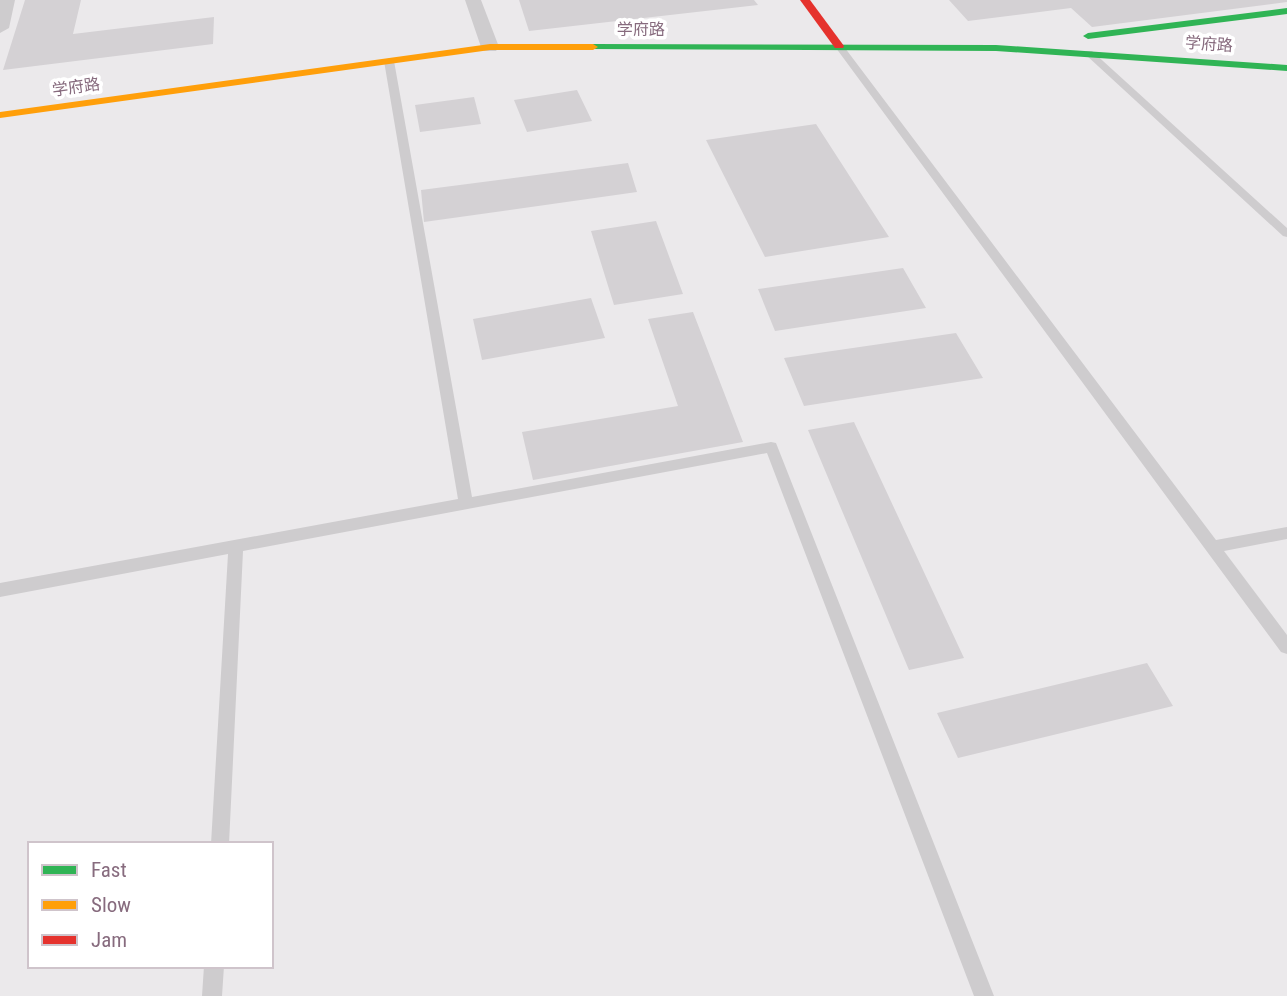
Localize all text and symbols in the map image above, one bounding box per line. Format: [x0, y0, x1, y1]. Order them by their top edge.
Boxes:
street label: 学府路 [617, 20, 665, 39]
street label: 学府路 [1184, 33, 1234, 55]
street label: 学府路 [51, 74, 101, 100]
legend [28, 842, 273, 968]
text: Fast [91, 858, 127, 882]
text: Slow [91, 893, 131, 917]
text: Jam [91, 928, 127, 952]

